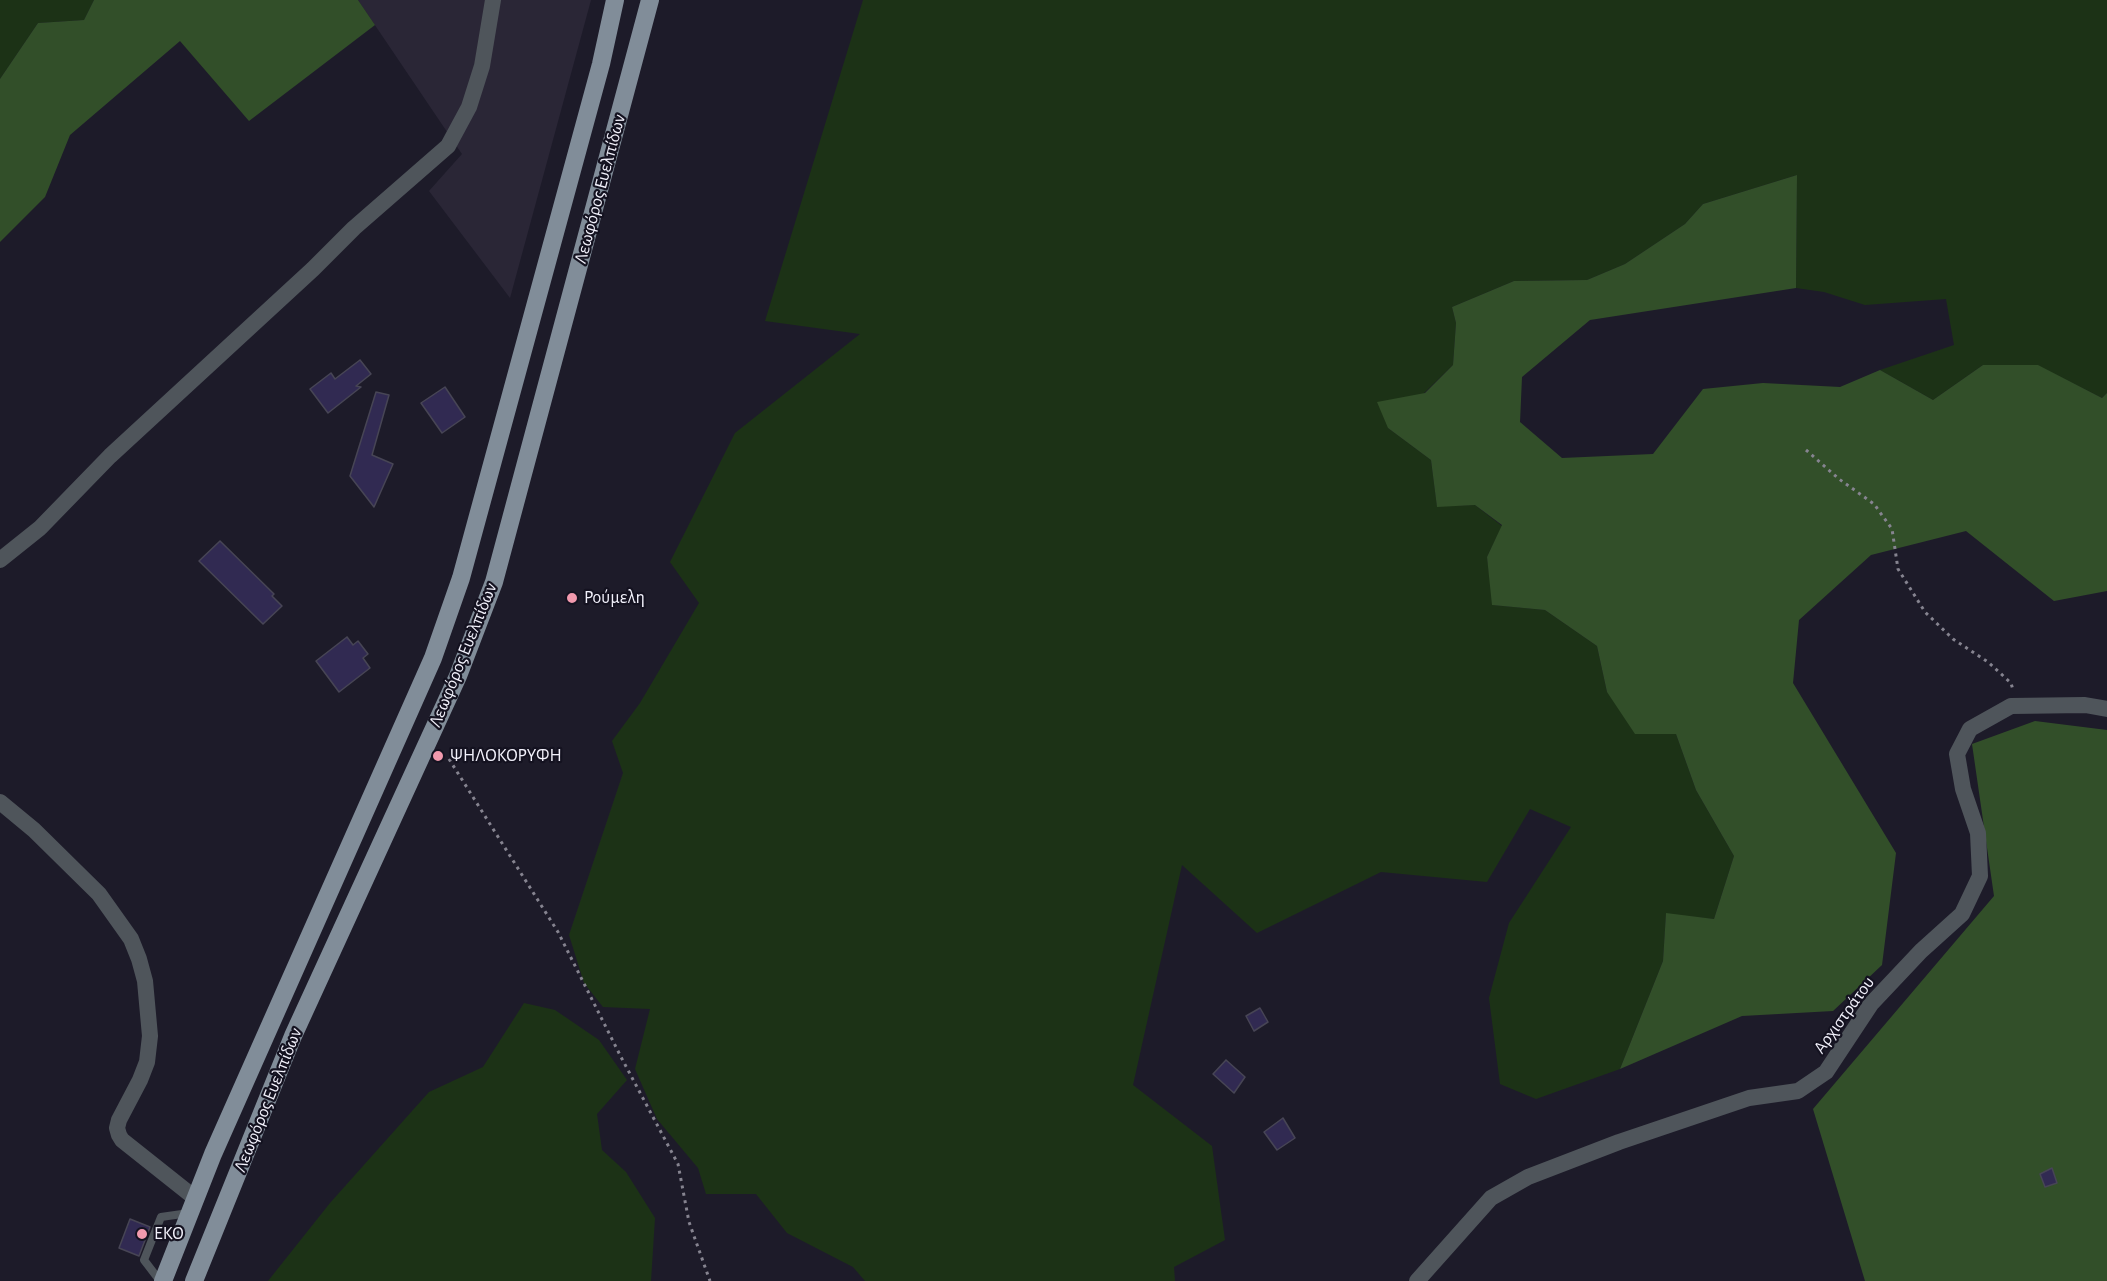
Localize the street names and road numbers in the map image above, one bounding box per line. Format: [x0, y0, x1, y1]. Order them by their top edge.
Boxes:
street label: Λεωφόρος Ευελπίδων [570, 112, 630, 266]
street label: Λεωφόρος Ευελπίδων [424, 580, 502, 730]
street label: Αρχιστράτου [1809, 972, 1879, 1058]
street label: Λεωφόρος Ευελπίδων [229, 1025, 307, 1175]

